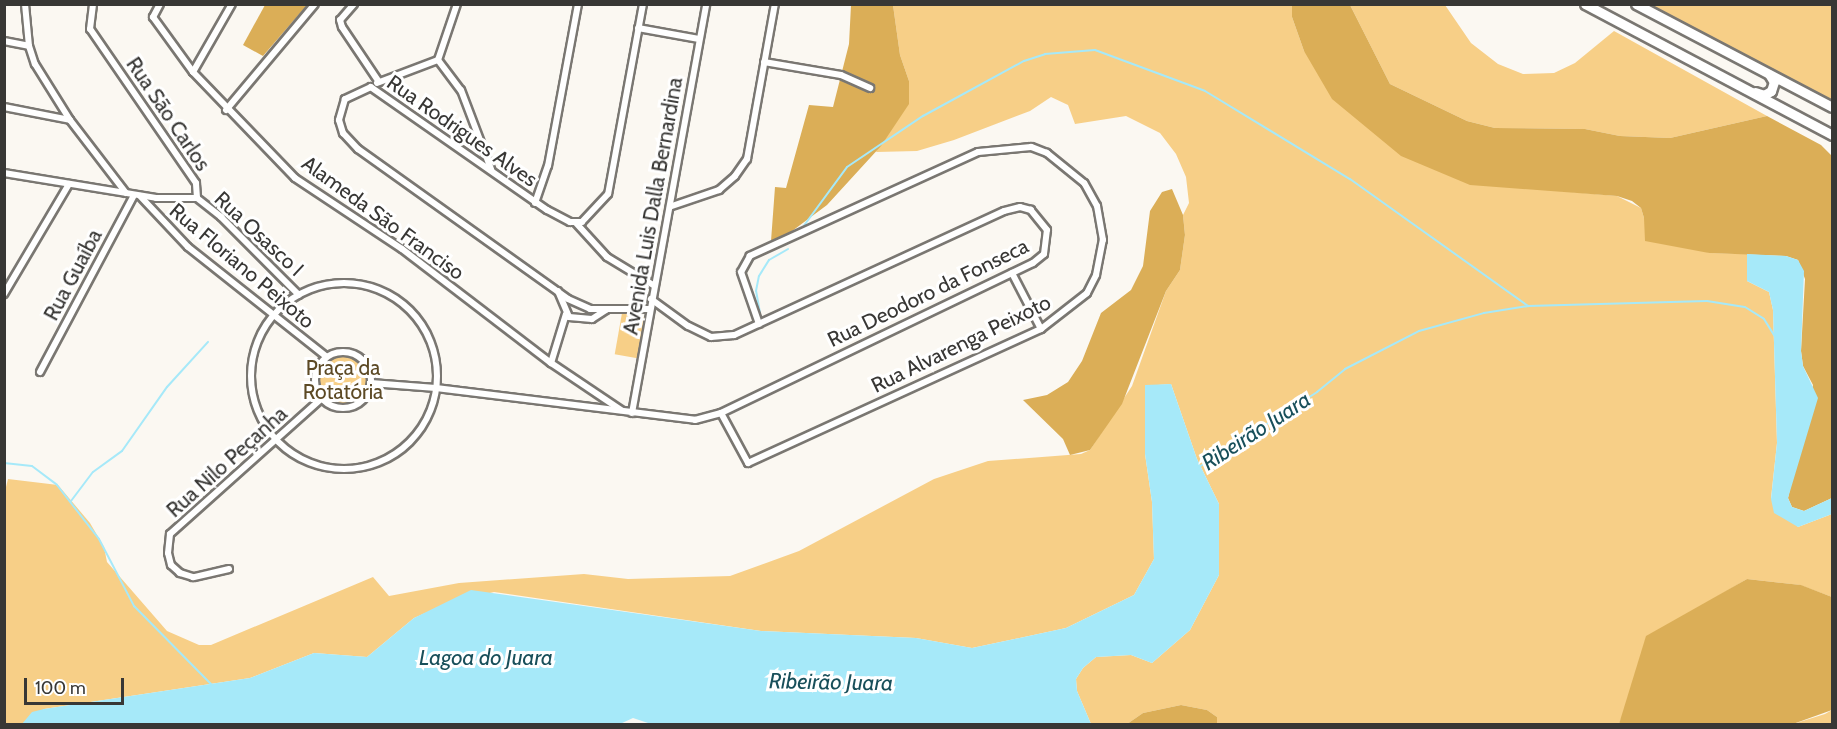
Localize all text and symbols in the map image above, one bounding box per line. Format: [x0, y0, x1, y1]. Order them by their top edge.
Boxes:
street label: Rua São Carlos [121, 52, 215, 176]
street label: Rua Rodrigues Alves [382, 70, 542, 192]
street label: Avenida Luis Dalla Bernardina [618, 75, 688, 337]
street label: Alameda São Franciso [297, 151, 469, 285]
street label: Rua Osasco I [209, 186, 309, 282]
street label: Rua Floriano Peixoto [164, 198, 320, 334]
street label: Rua Guaíba [39, 225, 107, 325]
street label: Rua Deodoro da Fonseca [823, 233, 1033, 353]
street label: Rua Alvarenga Peixoto [867, 290, 1055, 398]
park label: Praça da Rotatória [303, 355, 383, 405]
water label: Ribeirão Juara [1197, 386, 1315, 476]
street label: Rua Nilo Peçanha [161, 401, 293, 523]
water label: Lagoa do Juara [419, 645, 553, 671]
scale bar [27, 666, 128, 704]
water label: Ribeirão Juara [769, 668, 893, 696]
text: 100 m [35, 677, 86, 699]

